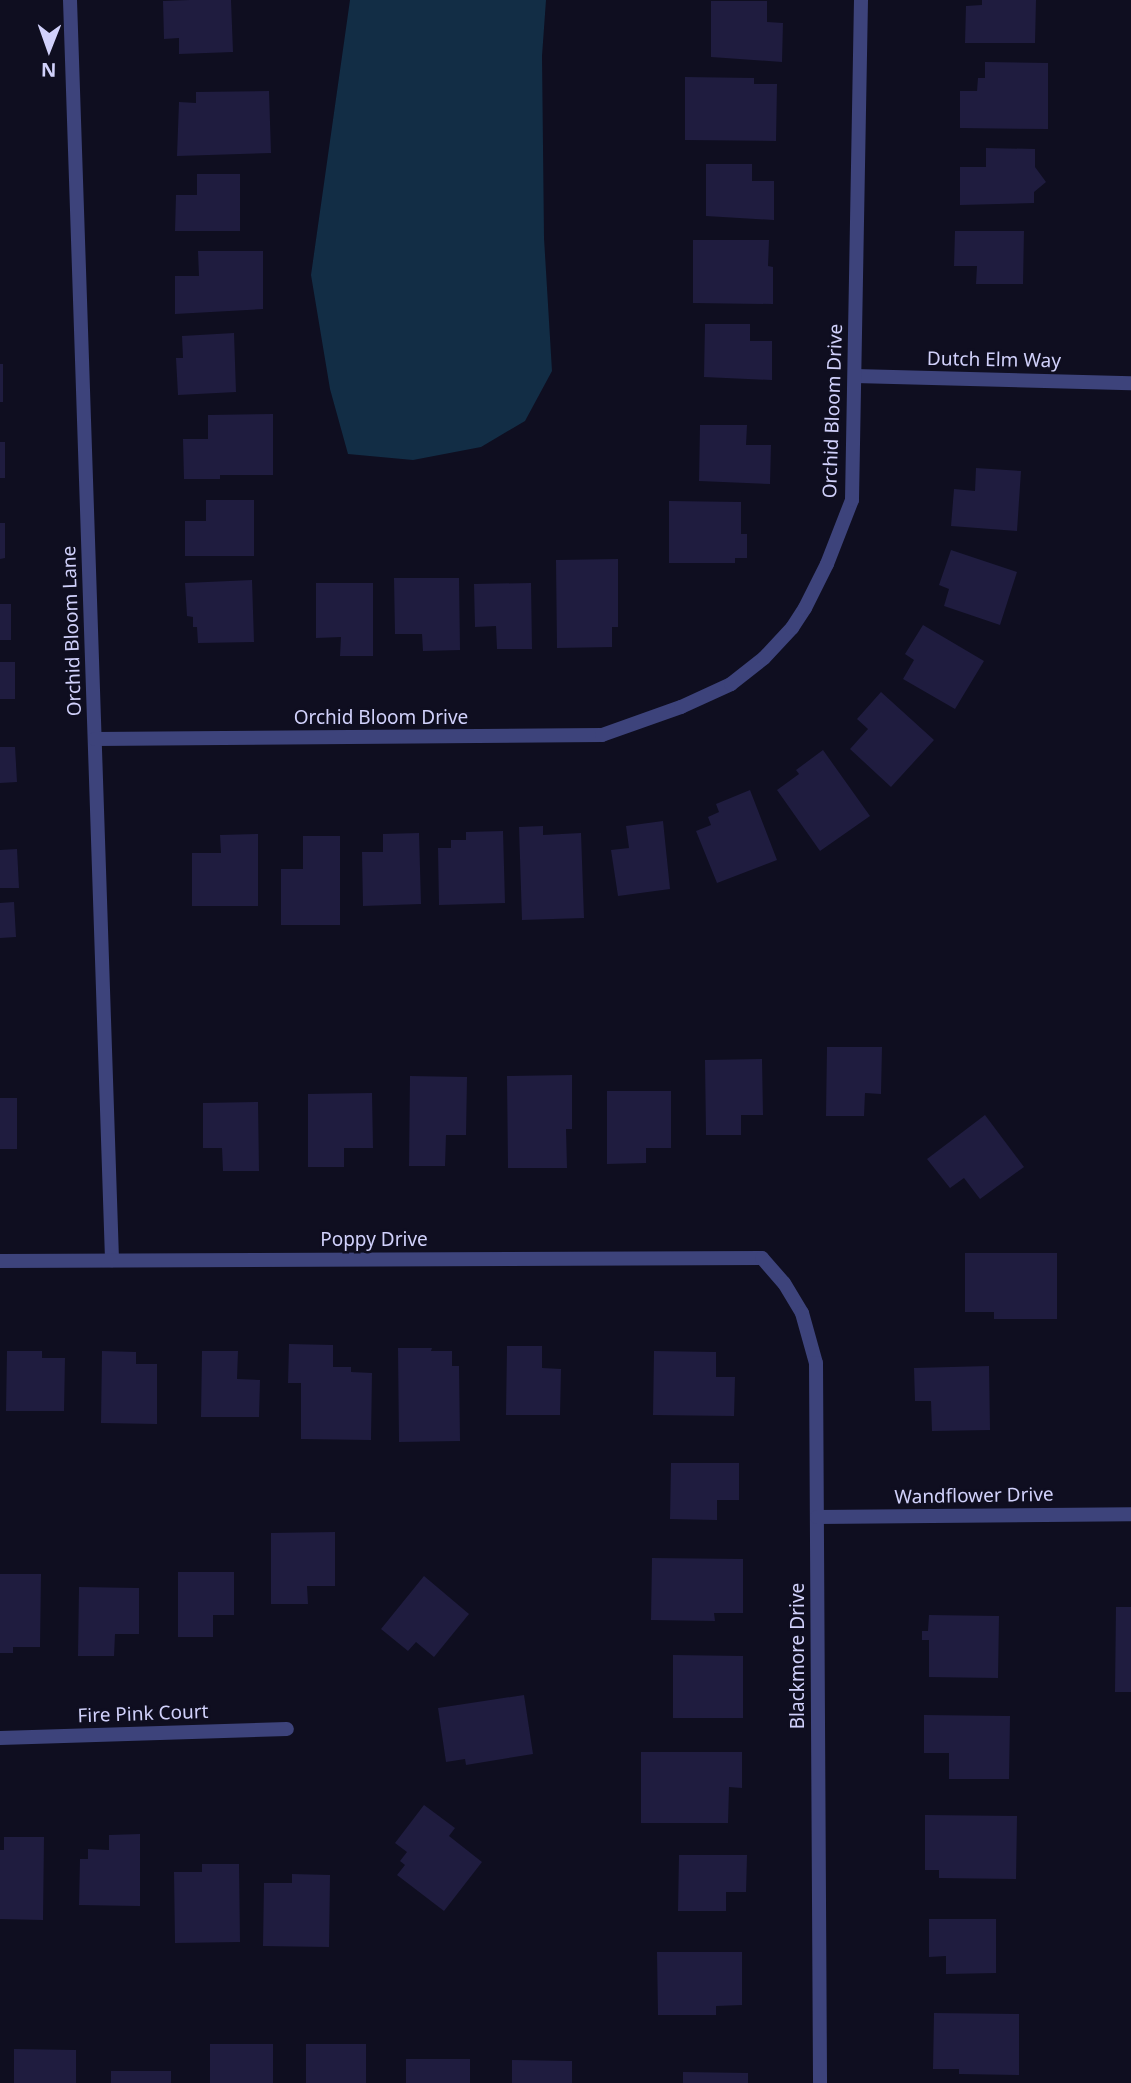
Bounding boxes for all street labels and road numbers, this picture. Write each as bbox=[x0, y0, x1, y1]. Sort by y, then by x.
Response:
street label: Orchid Bloom Drive bbox=[819, 323, 847, 499]
street label: Dutch Elm Way bbox=[927, 347, 1061, 373]
street label: Orchid Bloom Lane bbox=[58, 545, 86, 717]
street label: Orchid Bloom Drive bbox=[294, 707, 468, 729]
street label: Poppy Drive bbox=[320, 1229, 428, 1251]
street label: Wandflower Drive bbox=[894, 1483, 1054, 1509]
street label: Blackmore Drive bbox=[787, 1583, 809, 1729]
street label: Fire Pink Court bbox=[77, 1700, 209, 1728]

